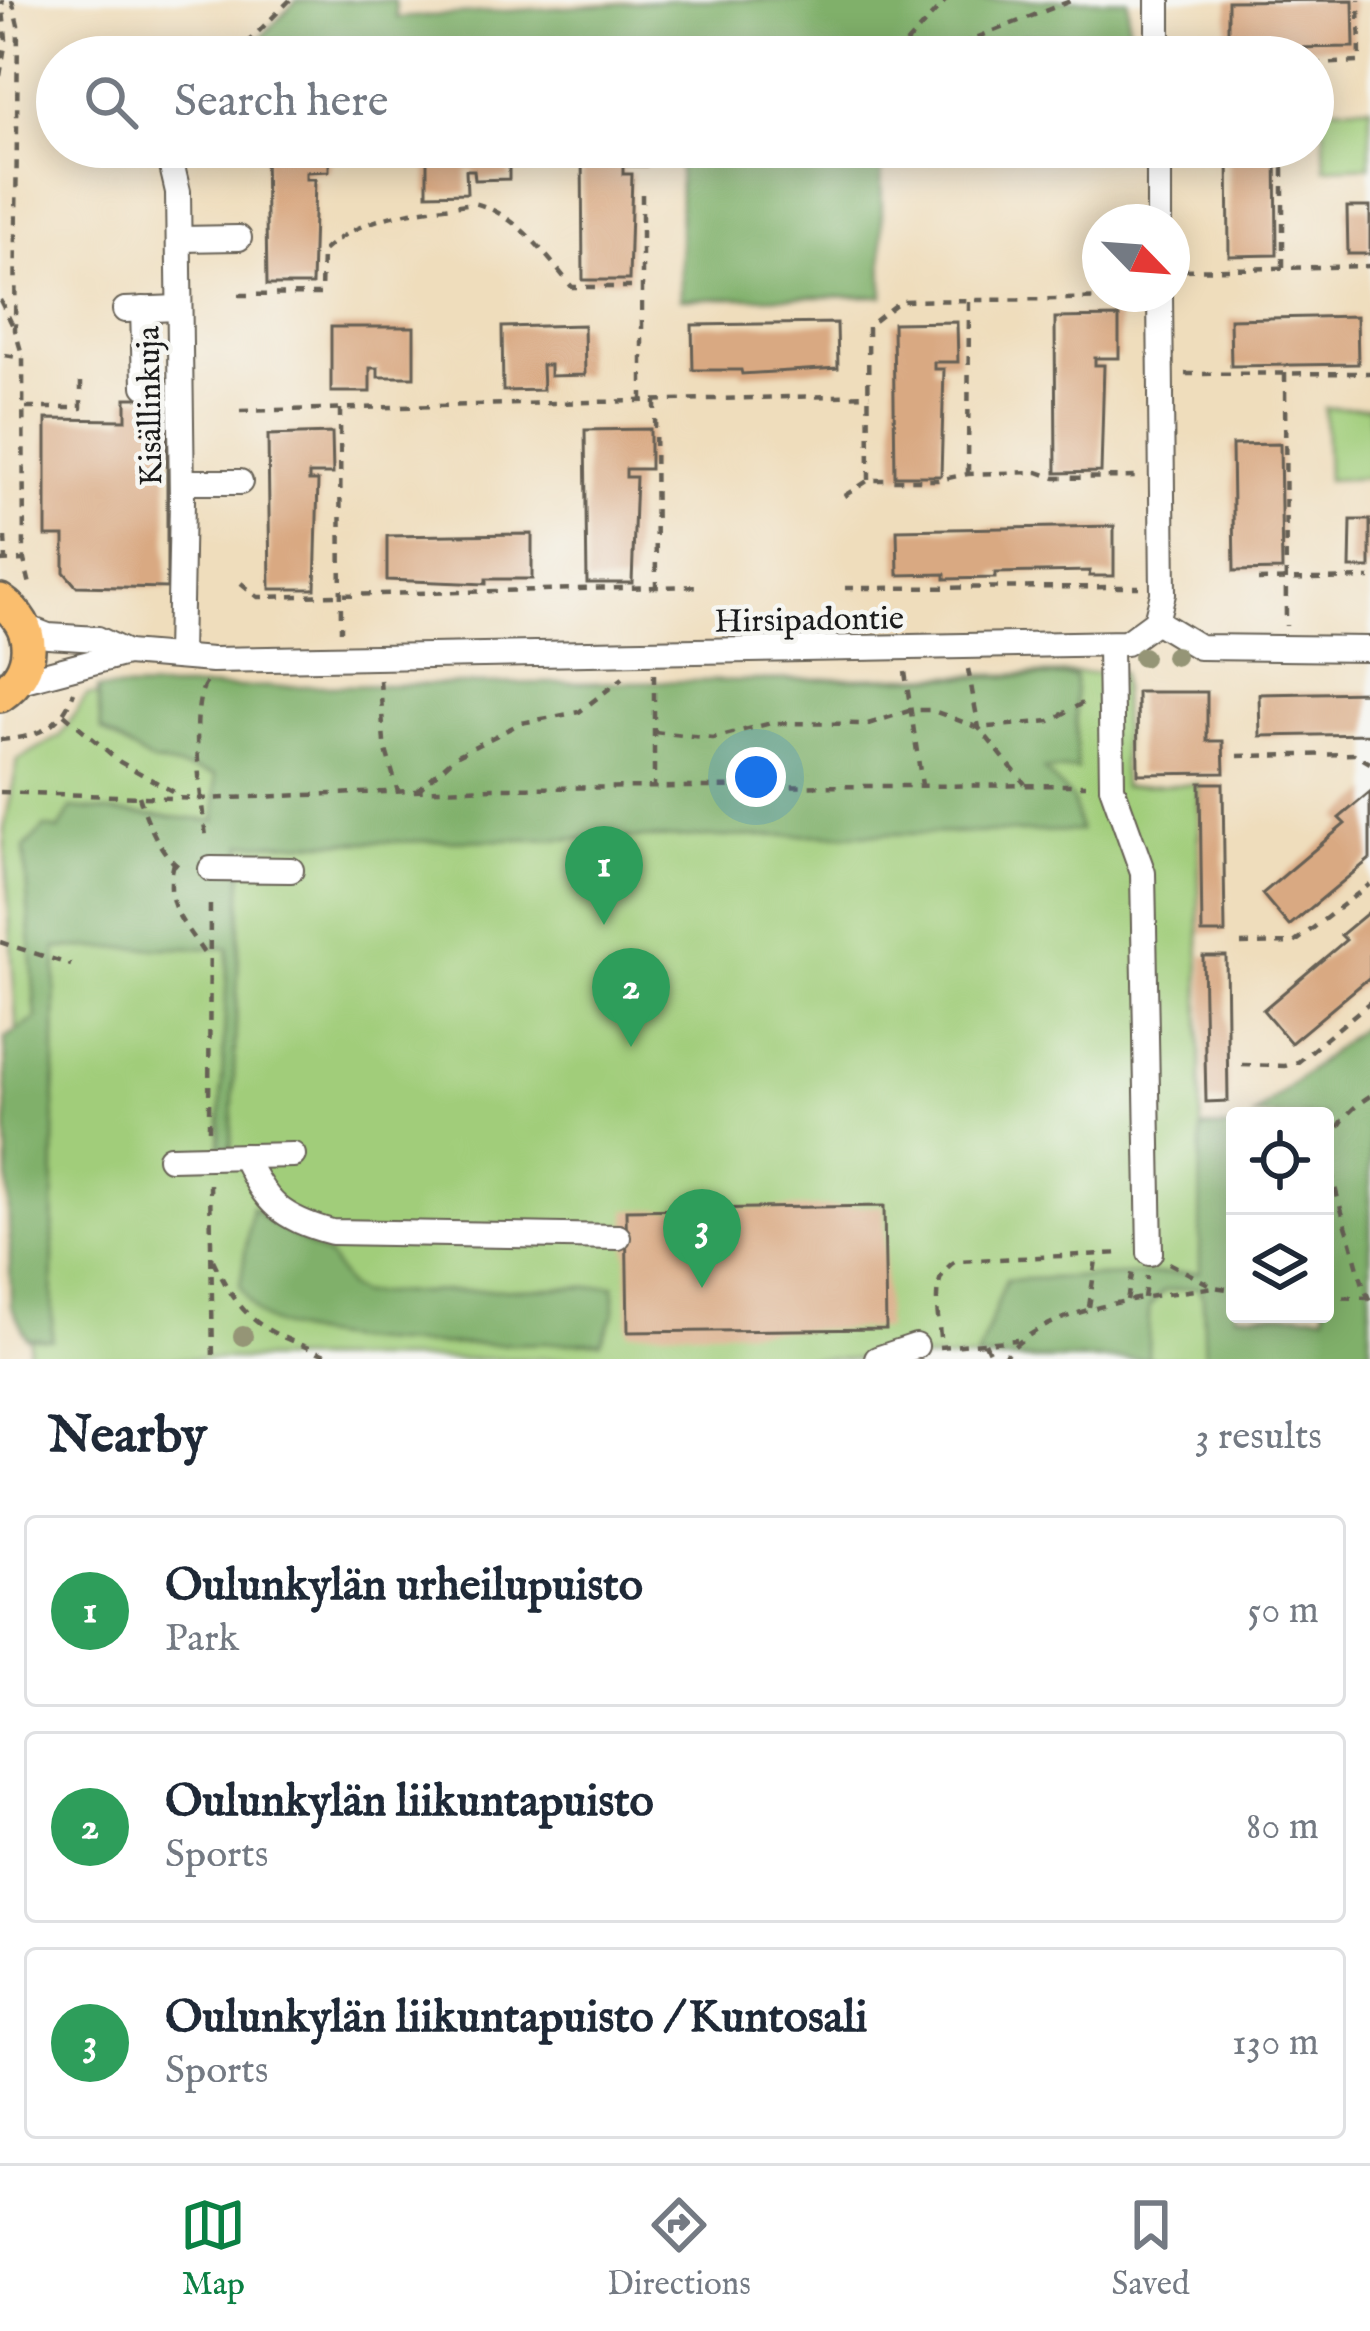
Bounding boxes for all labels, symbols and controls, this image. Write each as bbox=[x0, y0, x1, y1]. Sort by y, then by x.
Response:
search box bbox=[36, 36, 1334, 168]
icon: search bbox=[78, 69, 144, 135]
text: Search here bbox=[174, 74, 388, 131]
north arrow bbox=[1082, 204, 1190, 312]
street label: Kisällinkuja bbox=[129, 325, 173, 486]
street label: Hirsipadontie bbox=[714, 598, 904, 644]
your location bbox=[726, 747, 786, 807]
pin: 1 bbox=[565, 826, 643, 925]
pin: 2 bbox=[592, 948, 670, 1047]
map controls bbox=[1226, 1107, 1334, 1323]
button: locate bbox=[1226, 1107, 1334, 1215]
pin: 3 bbox=[663, 1189, 741, 1288]
button: layers bbox=[1226, 1215, 1334, 1323]
text: Nearby bbox=[48, 1405, 207, 1470]
text: 3 results bbox=[1195, 1413, 1322, 1462]
text: Oulunkylän urheilupuisto bbox=[165, 1558, 643, 1615]
text: 1 bbox=[83, 1587, 97, 1636]
text: 50 m bbox=[1247, 1587, 1319, 1636]
text: Park bbox=[165, 1615, 239, 1664]
text: Oulunkylän liikuntapuisto bbox=[165, 1774, 654, 1831]
text: 2 bbox=[81, 1803, 99, 1852]
text: 80 m bbox=[1246, 1803, 1319, 1852]
text: Sports bbox=[165, 1831, 268, 1880]
text: Oulunkylän liikuntapuisto / Kuntosali bbox=[165, 1990, 868, 2047]
text: 3 bbox=[83, 2019, 97, 2068]
text: 130 m bbox=[1232, 2019, 1319, 2068]
text: Sports bbox=[165, 2047, 268, 2096]
tab: Map bbox=[180, 2192, 246, 2306]
tab: Directions bbox=[607, 2192, 751, 2306]
tab: Saved bbox=[1112, 2192, 1190, 2306]

